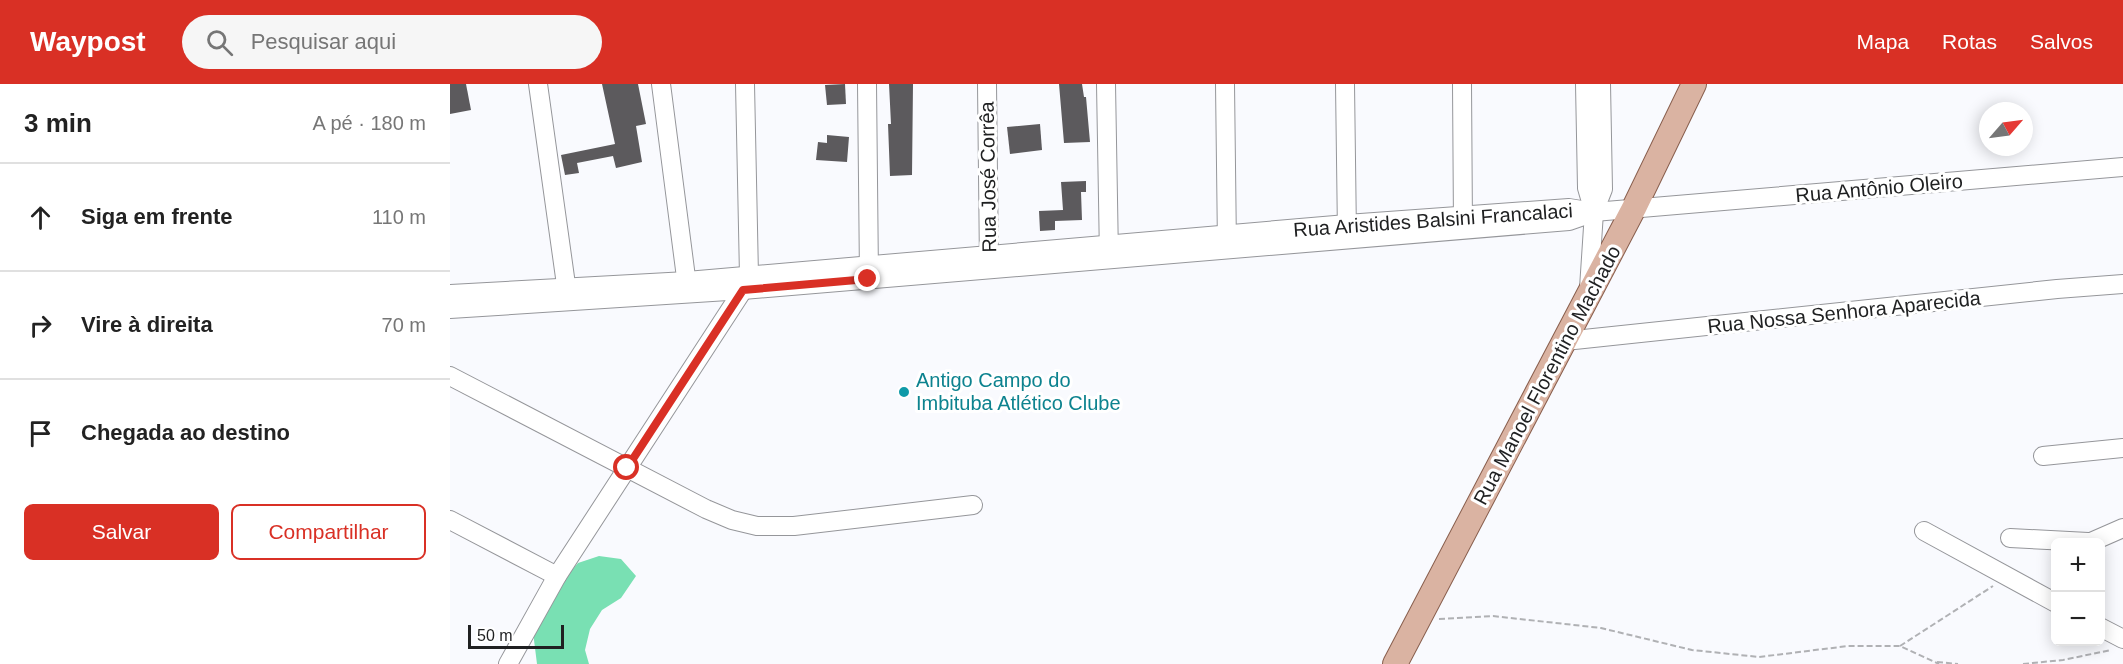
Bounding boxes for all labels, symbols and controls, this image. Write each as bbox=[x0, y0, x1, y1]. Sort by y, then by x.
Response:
search box bbox=[182, 15, 602, 69]
text: Waypost bbox=[30, 26, 146, 57]
icon: search bbox=[203, 26, 236, 59]
text: Pesquisar aqui bbox=[251, 29, 396, 54]
text: Mapa bbox=[1857, 30, 1909, 53]
text: Rotas bbox=[1942, 30, 1997, 53]
text: Salvos bbox=[2030, 30, 2093, 53]
street label: Rua José Corrêa bbox=[976, 100, 1000, 253]
north arrow bbox=[1979, 102, 2033, 156]
text: 3 min bbox=[24, 108, 92, 138]
text: A pé · 180 m bbox=[313, 112, 426, 134]
street label: Rua Antônio Oleiro bbox=[1794, 170, 1964, 206]
street label: Rua Aristides Balsini Francalaci bbox=[1293, 199, 1573, 241]
icon: ahead bbox=[24, 201, 57, 234]
text: Siga em frente bbox=[81, 204, 233, 229]
text: 110 m bbox=[372, 206, 426, 228]
street label: Rua Manoel Florentino Machado bbox=[1469, 242, 1625, 508]
route end bbox=[854, 265, 880, 291]
street label: Rua Nossa Senhora Aparecida bbox=[1706, 287, 1983, 337]
icon: right bbox=[24, 309, 57, 342]
text: Vire à direita bbox=[81, 312, 213, 337]
text: 70 m bbox=[382, 314, 426, 336]
place label: Antigo Campo do Imbituba Atlético Clube bbox=[916, 369, 1121, 414]
marker: Antigo Campo do Imbituba Atlético Clube bbox=[897, 385, 911, 399]
icon: arrive bbox=[24, 417, 57, 450]
text: Chegada ao destino bbox=[81, 420, 290, 445]
route start bbox=[613, 454, 639, 480]
button: Salvar bbox=[24, 504, 219, 560]
button: Compartilhar bbox=[231, 504, 426, 560]
map controls bbox=[2051, 538, 2105, 646]
button: + bbox=[2051, 538, 2105, 592]
button: − bbox=[2051, 592, 2105, 646]
scale bar bbox=[468, 622, 564, 650]
text: 50 m bbox=[477, 627, 513, 644]

